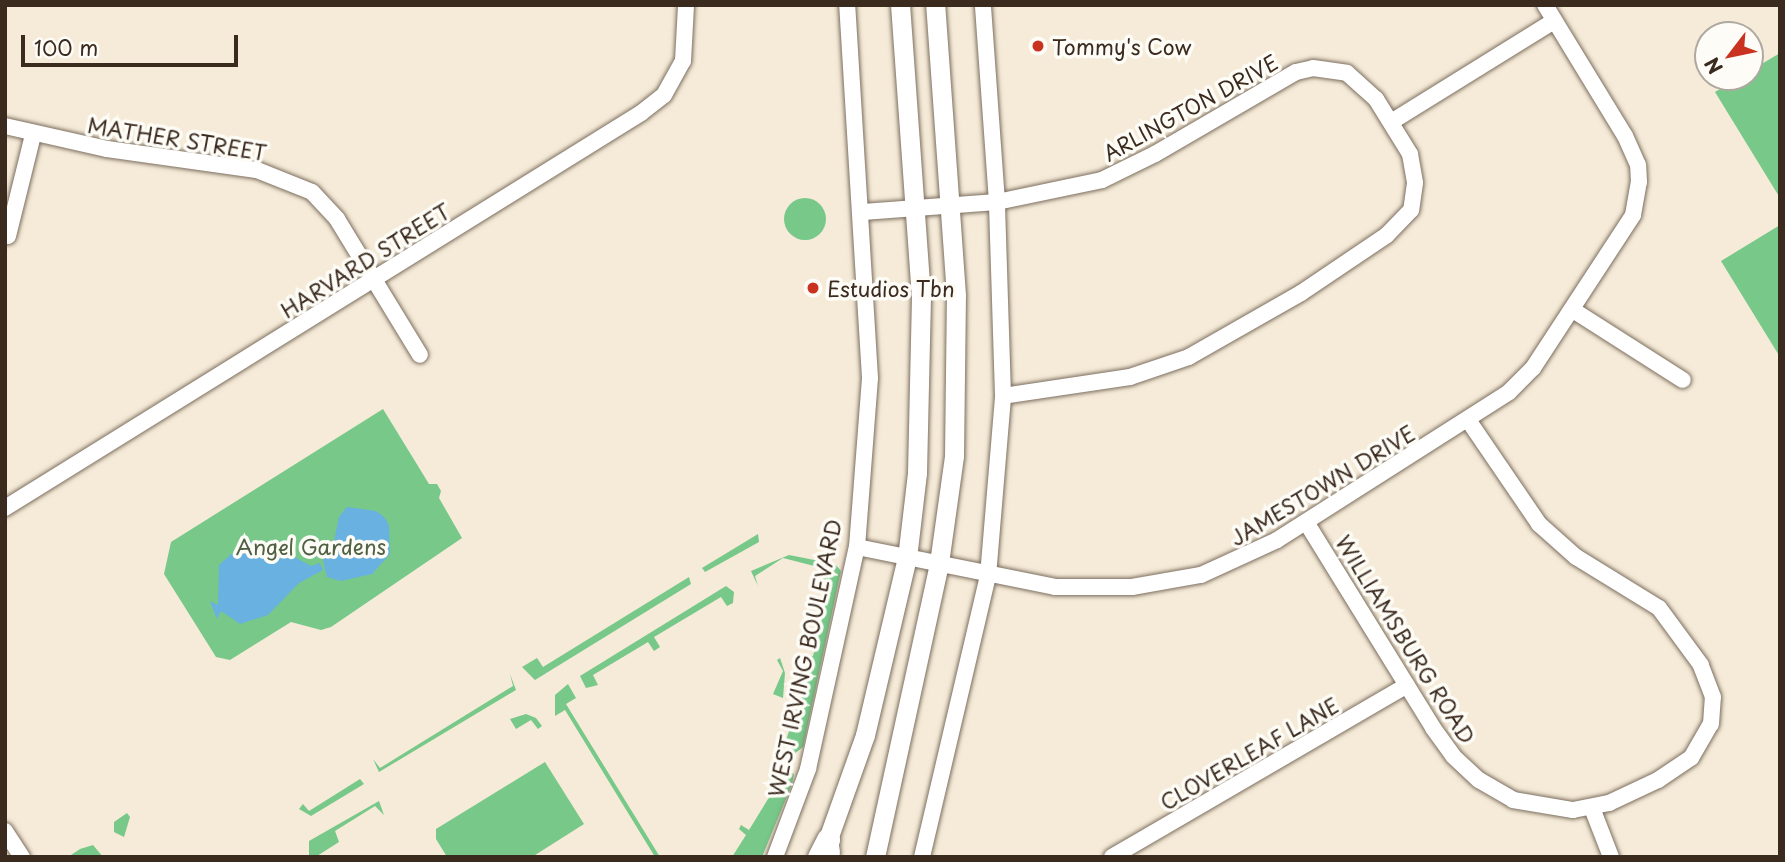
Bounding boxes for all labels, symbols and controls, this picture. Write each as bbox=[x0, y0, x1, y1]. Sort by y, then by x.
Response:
scale bar bbox=[24, 21, 242, 65]
north arrow bbox=[1694, 21, 1764, 91]
text: 100 m bbox=[34, 31, 98, 63]
place label: Tommy's Cow bbox=[1052, 33, 1192, 59]
marker: Tommy's Cow bbox=[1030, 38, 1046, 54]
street label: ARLINGTON DRIVE bbox=[1098, 48, 1282, 166]
text: N bbox=[1697, 52, 1729, 80]
street label: MATHER STREET bbox=[85, 111, 269, 165]
street label: HARVARD STREET bbox=[275, 197, 455, 323]
place label: Estudios Tbn bbox=[827, 275, 955, 301]
marker: Estudios Tbn bbox=[805, 280, 821, 296]
street label: JAMESTOWN DRIVE bbox=[1225, 420, 1419, 550]
street label: WEST IRVING BOULEVARD bbox=[762, 517, 846, 799]
street label: WILLIAMSBURG ROAD bbox=[1331, 529, 1481, 749]
park label: Angel Gardens bbox=[236, 533, 386, 559]
street label: CLOVERLEAF LANE bbox=[1156, 692, 1342, 814]

